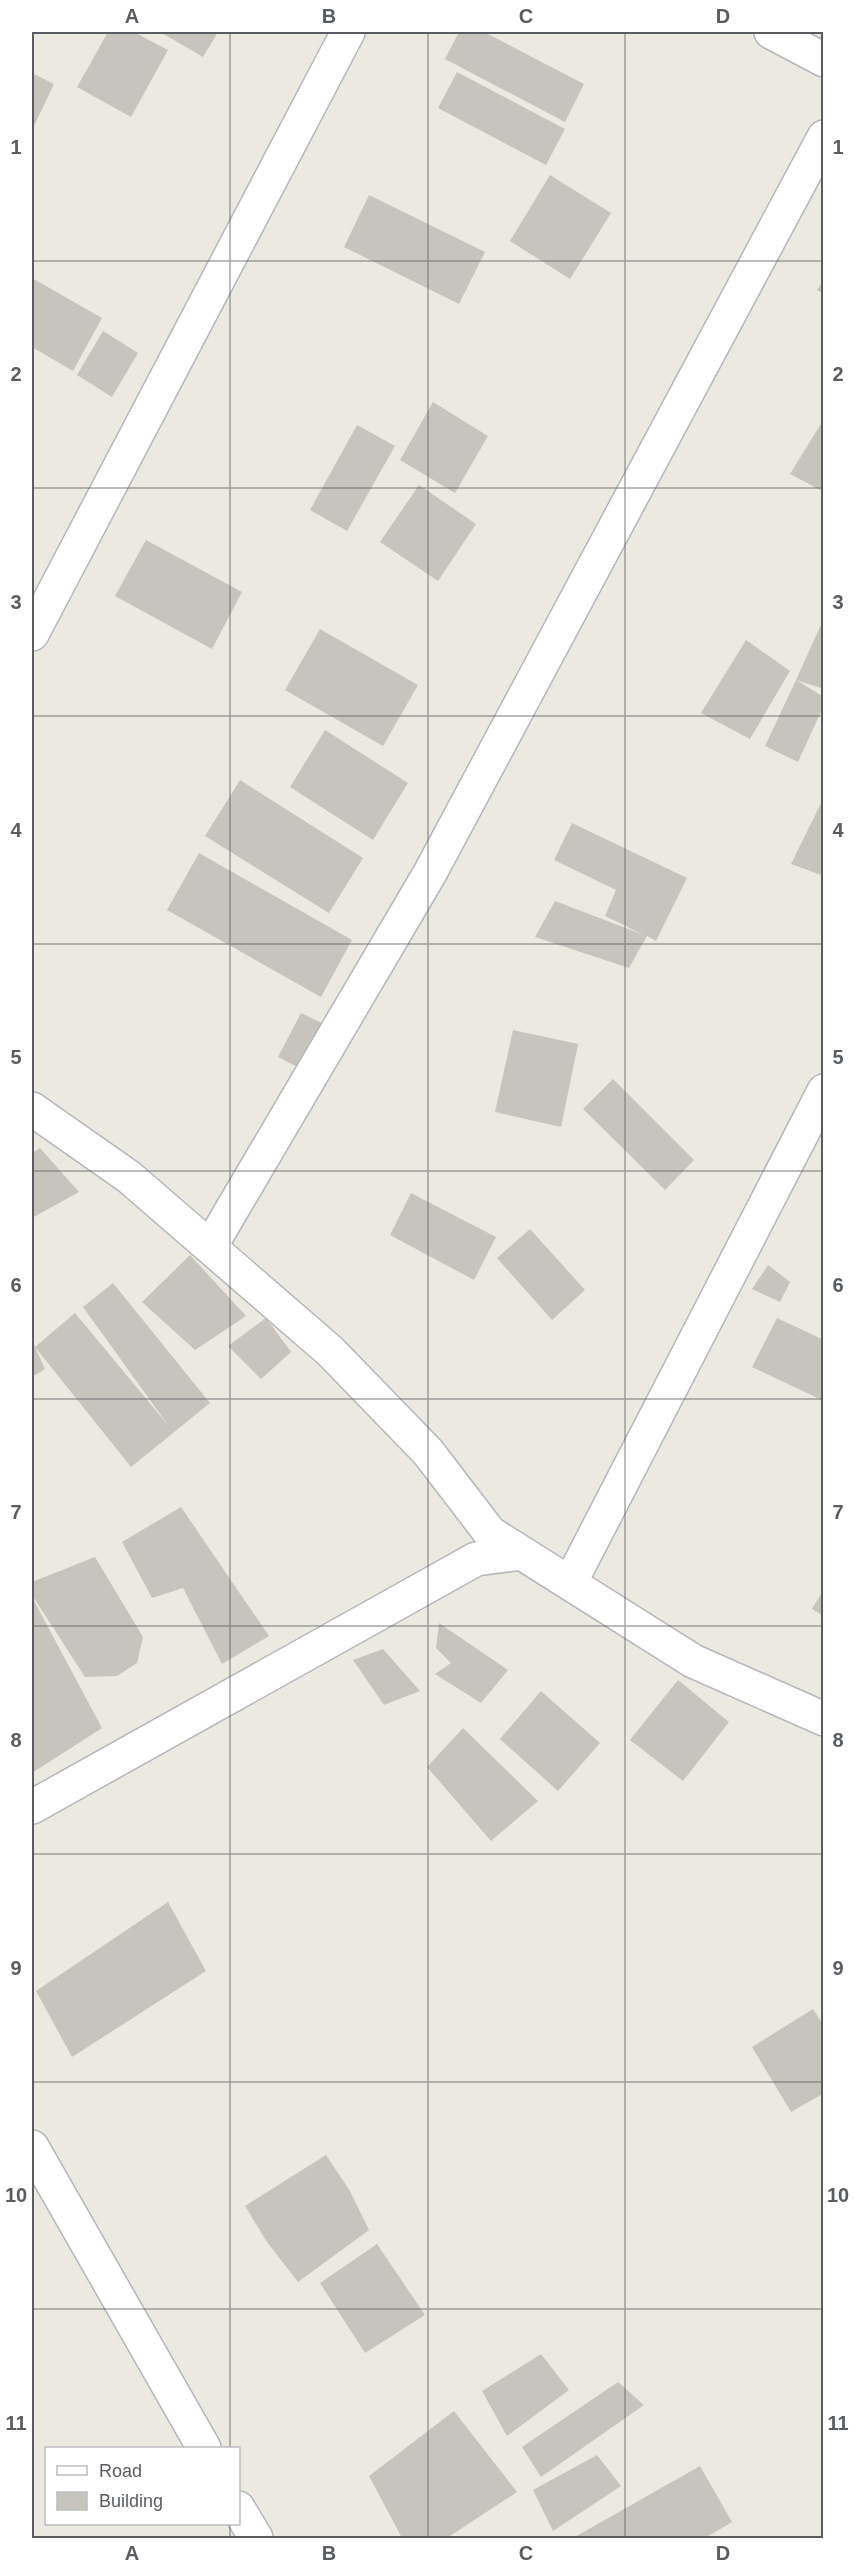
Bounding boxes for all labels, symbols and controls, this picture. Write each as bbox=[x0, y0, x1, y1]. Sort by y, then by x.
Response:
text: A bbox=[125, 5, 139, 27]
text: B bbox=[322, 5, 336, 27]
text: C bbox=[519, 5, 533, 27]
text: D bbox=[716, 5, 730, 27]
text: 1 bbox=[10, 136, 22, 158]
text: 1 bbox=[832, 136, 844, 158]
text: 2 bbox=[10, 363, 22, 385]
text: 2 bbox=[832, 363, 844, 385]
text: 3 bbox=[10, 591, 22, 613]
text: 3 bbox=[832, 591, 844, 613]
text: 4 bbox=[10, 819, 22, 841]
text: 4 bbox=[832, 819, 844, 841]
text: 5 bbox=[10, 1046, 22, 1068]
text: 5 bbox=[832, 1046, 844, 1068]
text: 6 bbox=[10, 1274, 22, 1296]
text: 6 bbox=[832, 1274, 844, 1296]
text: 7 bbox=[10, 1501, 22, 1523]
text: 7 bbox=[832, 1501, 844, 1523]
text: 8 bbox=[10, 1729, 22, 1751]
text: 8 bbox=[832, 1729, 844, 1751]
text: 9 bbox=[10, 1957, 22, 1979]
text: 9 bbox=[832, 1957, 844, 1979]
text: 10 bbox=[5, 2184, 27, 2206]
text: 10 bbox=[827, 2184, 849, 2206]
text: 11 bbox=[5, 2412, 27, 2434]
text: 11 bbox=[827, 2412, 849, 2434]
legend bbox=[45, 2447, 240, 2525]
text: Road bbox=[99, 2461, 142, 2481]
text: Building bbox=[99, 2491, 163, 2511]
text: A bbox=[125, 2542, 139, 2564]
text: B bbox=[322, 2542, 336, 2564]
text: C bbox=[519, 2542, 533, 2564]
text: D bbox=[716, 2542, 730, 2564]

